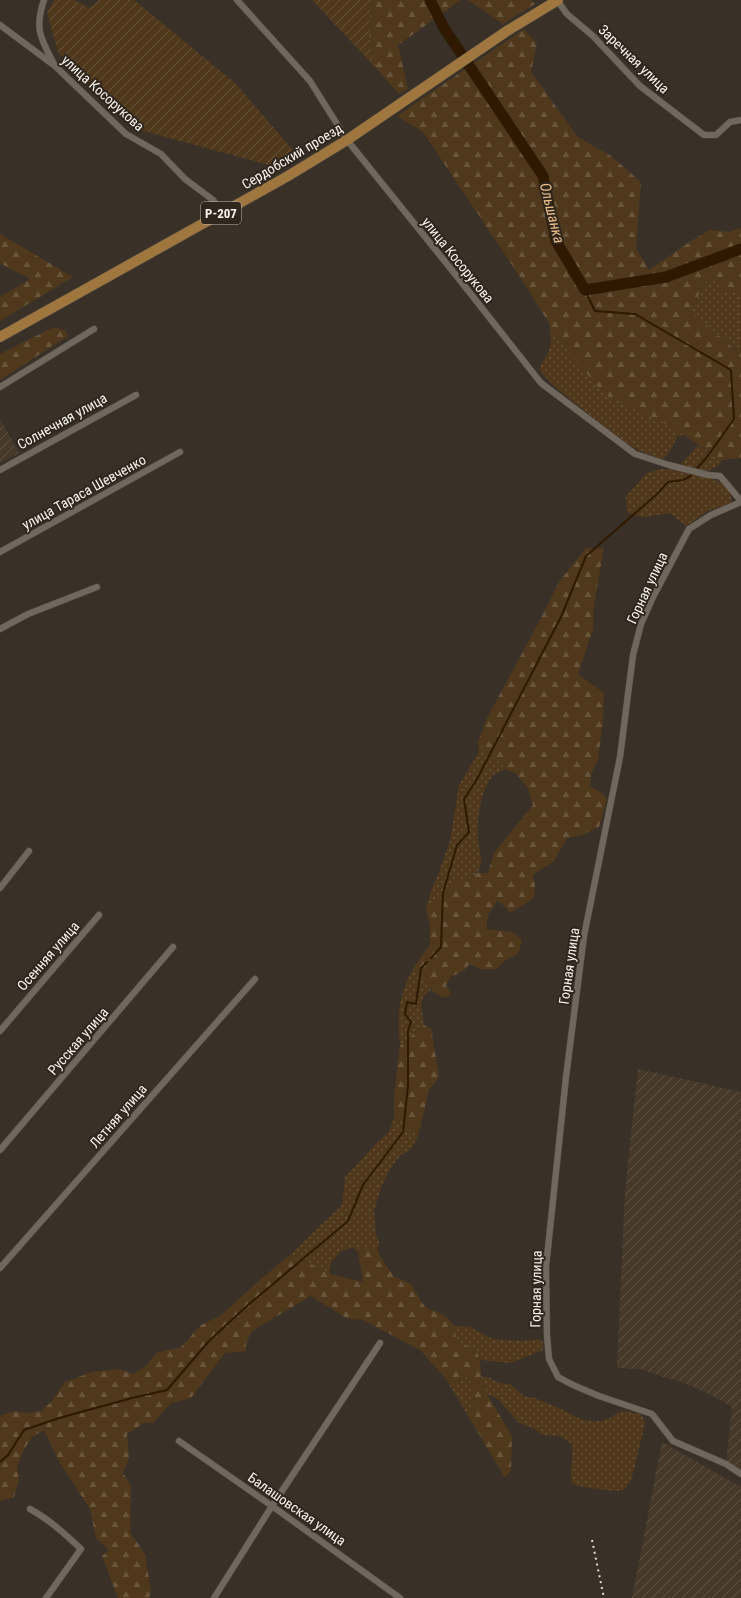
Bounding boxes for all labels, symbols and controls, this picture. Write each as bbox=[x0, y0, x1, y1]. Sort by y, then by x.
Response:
street label: Заречная улица bbox=[595, 21, 673, 97]
street label: улица Косорукова bbox=[59, 52, 147, 134]
street label: Сердобский проезд bbox=[239, 119, 346, 192]
water label: Ольшанка bbox=[536, 181, 568, 245]
road number: Р-207 bbox=[201, 202, 241, 224]
street label: улица Косорукова bbox=[419, 214, 497, 306]
street label: Солнечная улица bbox=[14, 390, 110, 452]
street label: улица Тараса Шевченко bbox=[19, 451, 149, 533]
street label: Горная улица bbox=[623, 550, 671, 626]
street label: Осенняя улица bbox=[14, 918, 82, 994]
street label: Горная улица bbox=[556, 927, 582, 1005]
street label: Русская улица bbox=[44, 1004, 112, 1078]
street label: Летняя улица bbox=[86, 1081, 150, 1151]
street label: Горная улица bbox=[527, 1250, 545, 1328]
street label: Балашовская улица bbox=[245, 1469, 349, 1549]

